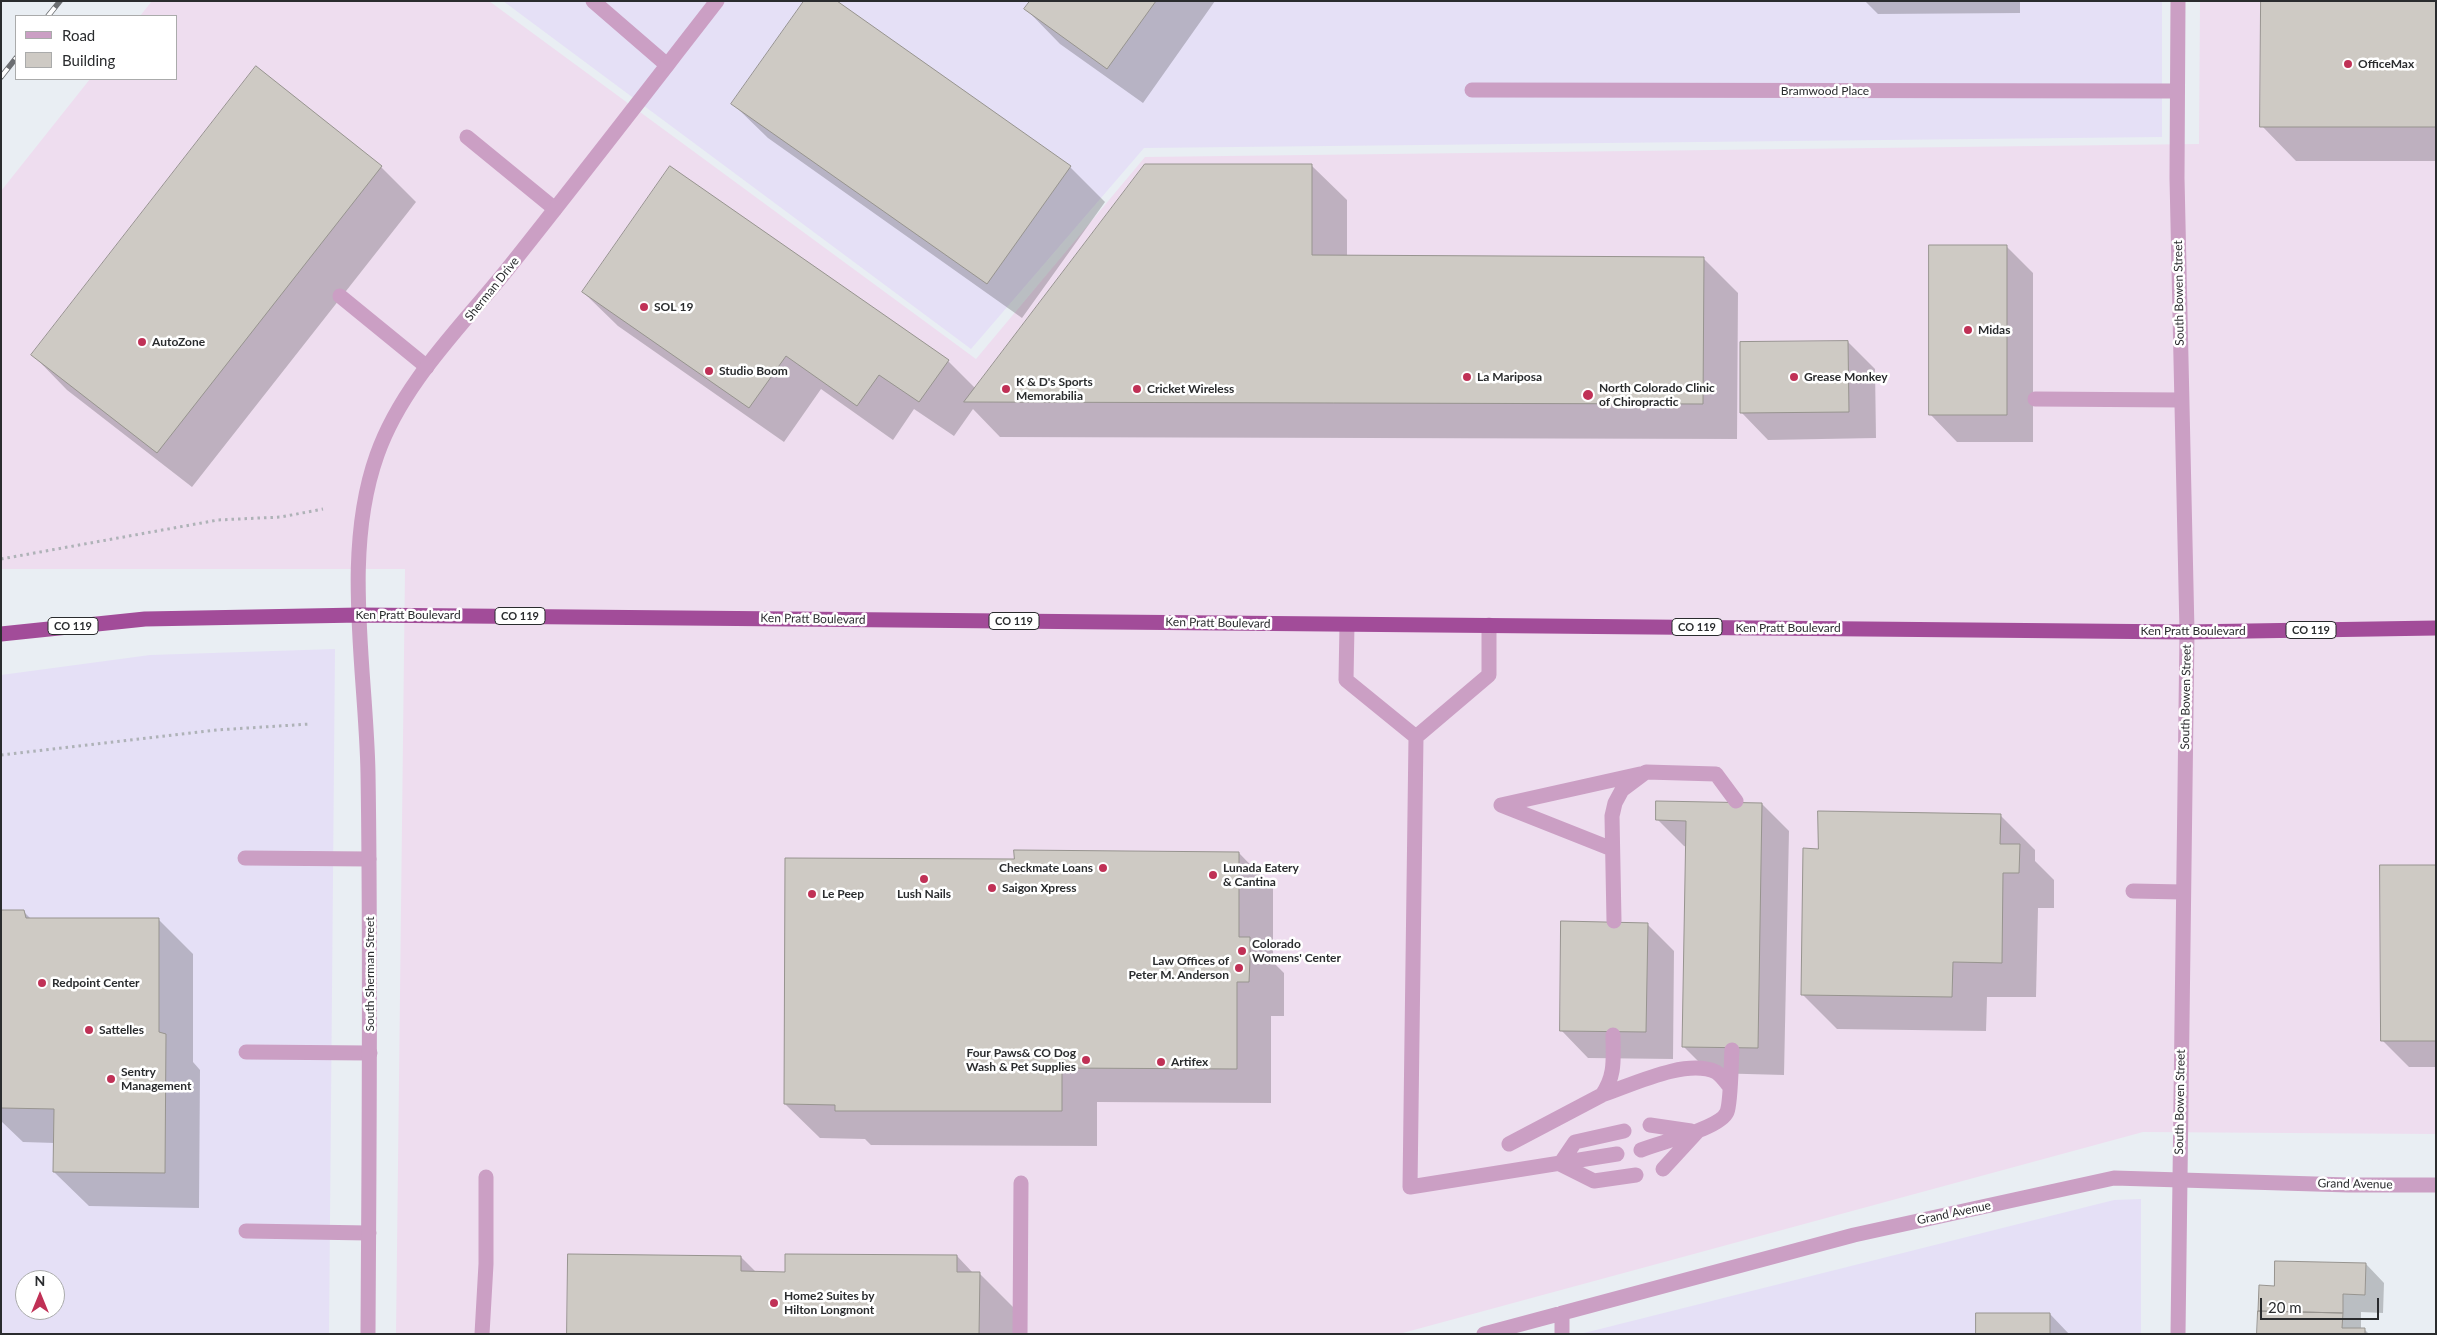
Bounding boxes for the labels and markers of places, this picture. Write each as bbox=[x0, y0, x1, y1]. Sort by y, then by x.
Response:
place label: OfficeMax bbox=[2358, 57, 2414, 71]
marker: OfficeMax bbox=[2342, 58, 2354, 70]
place label: SOL 19 bbox=[654, 300, 693, 314]
marker: SOL 19 bbox=[638, 301, 650, 313]
place label: Midas bbox=[1978, 323, 2010, 337]
marker: Midas bbox=[1962, 324, 1974, 336]
place label: AutoZone bbox=[152, 335, 205, 349]
marker: AutoZone bbox=[136, 336, 148, 348]
place label: Studio Boom bbox=[719, 364, 788, 378]
marker: Studio Boom bbox=[703, 365, 715, 377]
place label: La Mariposa bbox=[1477, 370, 1542, 384]
place label: Grease Monkey bbox=[1804, 370, 1888, 384]
marker: La Mariposa bbox=[1461, 371, 1473, 383]
marker: Grease Monkey bbox=[1788, 371, 1800, 383]
place label: K & D's Sports Memorabilia bbox=[1016, 375, 1093, 403]
place label: North Colorado Clinic of Chiropractic bbox=[1599, 381, 1715, 409]
place label: Cricket Wireless bbox=[1147, 382, 1234, 396]
marker: K & D's Sports Memorabilia bbox=[1000, 383, 1012, 395]
marker: Cricket Wireless bbox=[1131, 383, 1143, 395]
marker: North Colorado Clinic of Chiropractic bbox=[1581, 388, 1595, 402]
place label: Checkmate Loans bbox=[999, 861, 1093, 875]
place label: Lunada Eatery & Cantina bbox=[1223, 861, 1299, 889]
marker: Checkmate Loans bbox=[1097, 862, 1109, 874]
marker: Lunada Eatery & Cantina bbox=[1207, 869, 1219, 881]
marker: Lush Nails bbox=[918, 873, 930, 885]
place label: Saigon Xpress bbox=[1002, 881, 1076, 895]
marker: Saigon Xpress bbox=[986, 882, 998, 894]
place label: Le Peep bbox=[822, 887, 864, 901]
place label: Lush Nails bbox=[897, 887, 951, 901]
marker: Le Peep bbox=[806, 888, 818, 900]
place label: Colorado Womens' Center bbox=[1252, 937, 1341, 965]
marker: Colorado Womens' Center bbox=[1236, 945, 1248, 957]
place label: Law Offices of Peter M. Anderson bbox=[1128, 954, 1229, 982]
marker: Law Offices of Peter M. Anderson bbox=[1233, 962, 1245, 974]
place label: Redpoint Center bbox=[52, 976, 140, 990]
marker: Redpoint Center bbox=[36, 977, 48, 989]
place label: Sattelles bbox=[99, 1023, 144, 1037]
marker: Sattelles bbox=[83, 1024, 95, 1036]
place label: Four Paws& CO Dog Wash & Pet Supplies bbox=[966, 1046, 1076, 1074]
marker: Four Paws& CO Dog Wash & Pet Supplies bbox=[1080, 1054, 1092, 1066]
place label: Artifex bbox=[1171, 1055, 1208, 1069]
marker: Artifex bbox=[1155, 1056, 1167, 1068]
place label: Sentry Management bbox=[121, 1065, 191, 1093]
marker: Sentry Management bbox=[105, 1073, 117, 1085]
place label: Home2 Suites by Hilton Longmont bbox=[784, 1289, 875, 1317]
marker: Home2 Suites by Hilton Longmont bbox=[768, 1297, 780, 1309]

